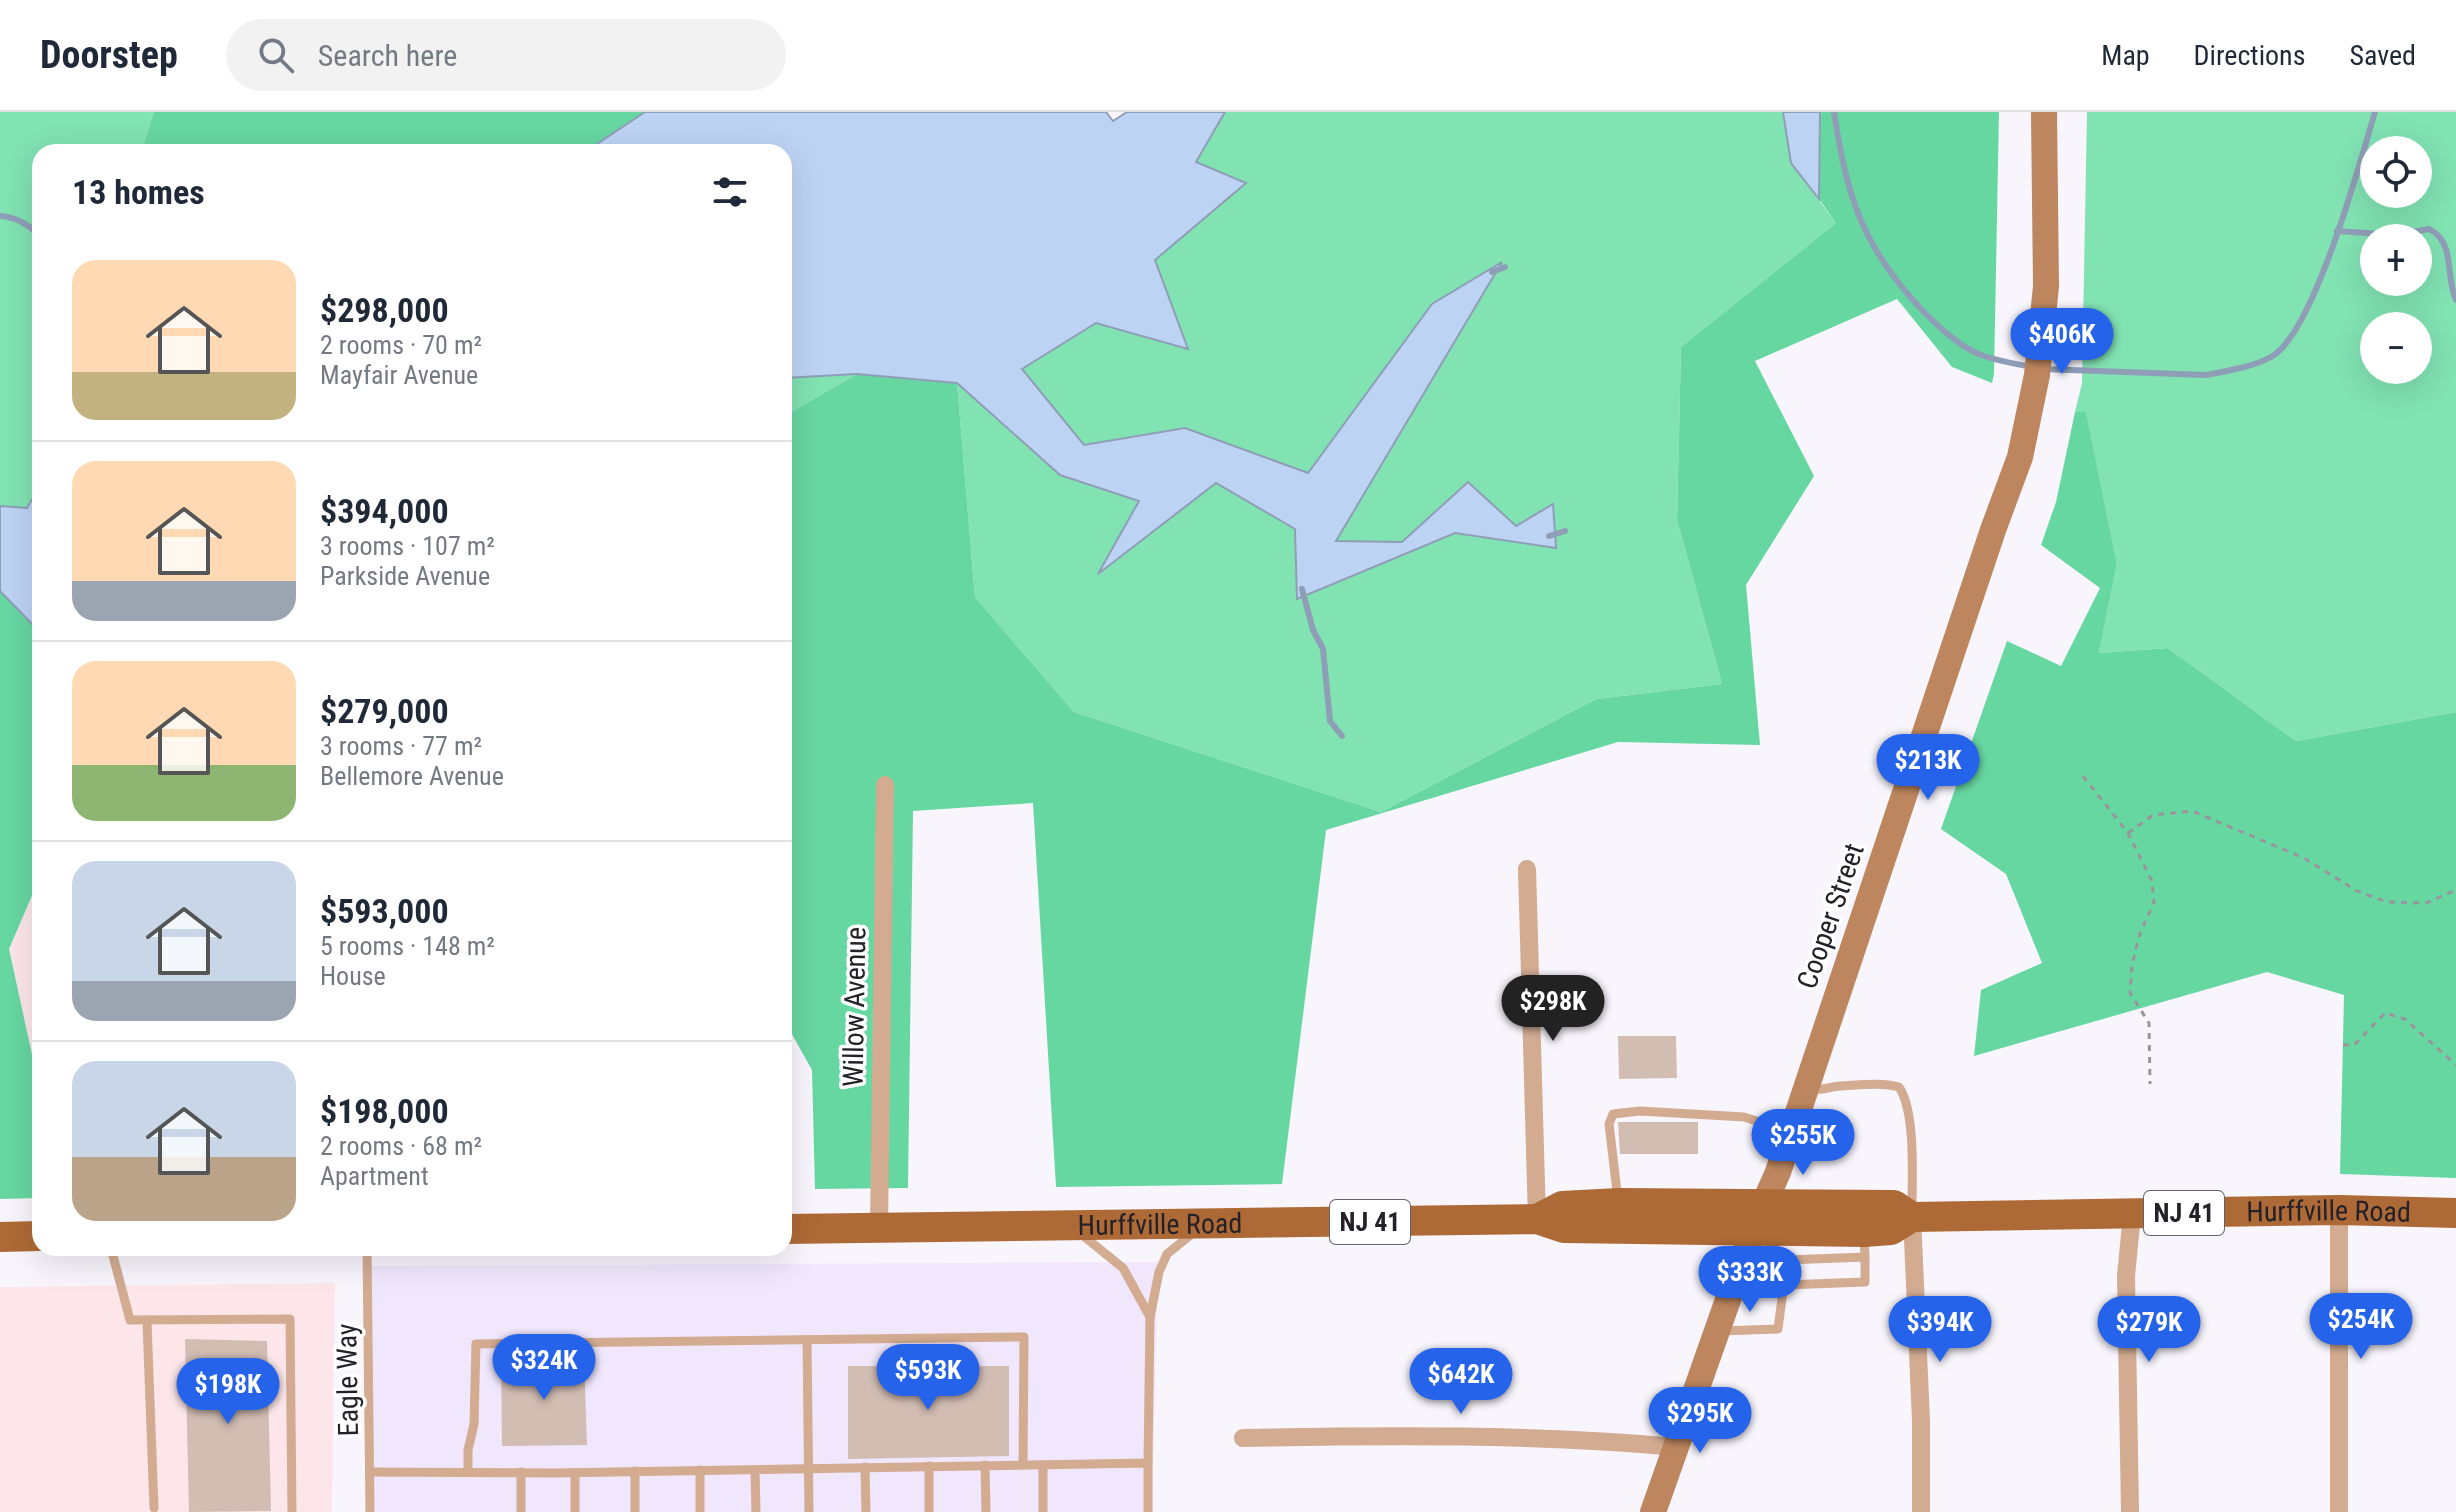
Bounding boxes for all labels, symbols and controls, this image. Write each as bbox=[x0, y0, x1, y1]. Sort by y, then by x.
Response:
search box bbox=[226, 19, 786, 91]
text: Doorstep bbox=[40, 33, 178, 77]
icon: search bbox=[254, 33, 298, 77]
text: Search here bbox=[318, 38, 457, 73]
text: Map bbox=[2101, 39, 2150, 72]
text: Directions bbox=[2194, 39, 2305, 72]
text: Saved bbox=[2349, 39, 2416, 72]
map controls bbox=[2360, 136, 2432, 384]
button: locate bbox=[2360, 136, 2432, 208]
icon: filters bbox=[708, 170, 752, 214]
text: 13 homes bbox=[72, 172, 205, 212]
button: + bbox=[2360, 224, 2432, 296]
text: $298,000 bbox=[320, 290, 449, 330]
icon: home bbox=[136, 292, 232, 388]
pin: $406K bbox=[2006, 308, 2118, 376]
button: − bbox=[2360, 312, 2432, 384]
text: $406K bbox=[2029, 319, 2095, 349]
text: 2 rooms · 70 m² bbox=[320, 330, 482, 360]
text: Mayfair Avenue bbox=[320, 360, 478, 390]
text: $394,000 bbox=[320, 491, 449, 531]
icon: home bbox=[136, 493, 232, 589]
text: 3 rooms · 107 m² bbox=[320, 531, 495, 561]
text: Parkside Avenue bbox=[320, 561, 490, 591]
text: $279,000 bbox=[320, 691, 449, 731]
icon: home bbox=[136, 693, 232, 789]
text: 3 rooms · 77 m² bbox=[320, 731, 482, 761]
pin: $213K bbox=[1872, 734, 1984, 802]
text: $213K bbox=[1895, 745, 1961, 775]
text: Bellemore Avenue bbox=[320, 761, 504, 791]
street label: Cooper Street bbox=[1790, 839, 1871, 993]
text: $593,000 bbox=[320, 891, 449, 931]
icon: home bbox=[136, 893, 232, 989]
street label: Willow Avenue bbox=[837, 927, 872, 1087]
text: 5 rooms · 148 m² bbox=[320, 931, 495, 961]
text: House bbox=[320, 961, 386, 991]
pin: $298K bbox=[1497, 975, 1609, 1043]
text: $298K bbox=[1520, 986, 1586, 1016]
text: $198,000 bbox=[320, 1091, 449, 1131]
icon: home bbox=[136, 1093, 232, 1189]
pin: $255K bbox=[1747, 1109, 1859, 1177]
text: $255K bbox=[1770, 1120, 1836, 1150]
text: 2 rooms · 68 m² bbox=[320, 1131, 482, 1161]
text: Apartment bbox=[320, 1161, 429, 1191]
road number: NJ 41 bbox=[2144, 1191, 2224, 1235]
street label: Hurffville Road bbox=[2246, 1194, 2411, 1229]
road number: NJ 41 bbox=[1330, 1200, 1410, 1244]
street label: Hurffville Road bbox=[1078, 1207, 1242, 1242]
pin: $333K bbox=[1694, 1246, 1806, 1314]
text: $333K bbox=[1717, 1257, 1783, 1287]
pin: $254K bbox=[2305, 1293, 2417, 1361]
pin: $394K bbox=[1884, 1296, 1996, 1364]
pin: $279K bbox=[2093, 1296, 2205, 1364]
text: $254K bbox=[2328, 1304, 2394, 1334]
text: $394K bbox=[1907, 1307, 1973, 1337]
text: $279K bbox=[2116, 1307, 2182, 1337]
street label: Eagle Way bbox=[330, 1323, 365, 1437]
pin: $324K bbox=[488, 1334, 600, 1402]
pin: $593K bbox=[872, 1344, 984, 1412]
text: $324K bbox=[511, 1345, 577, 1375]
pin: $642K bbox=[1405, 1348, 1517, 1416]
text: $593K bbox=[895, 1355, 961, 1385]
pin: $198K bbox=[172, 1358, 284, 1426]
text: $642K bbox=[1428, 1359, 1494, 1389]
text: $198K bbox=[195, 1369, 261, 1399]
pin: $295K bbox=[1644, 1387, 1756, 1455]
text: $295K bbox=[1667, 1398, 1733, 1428]

